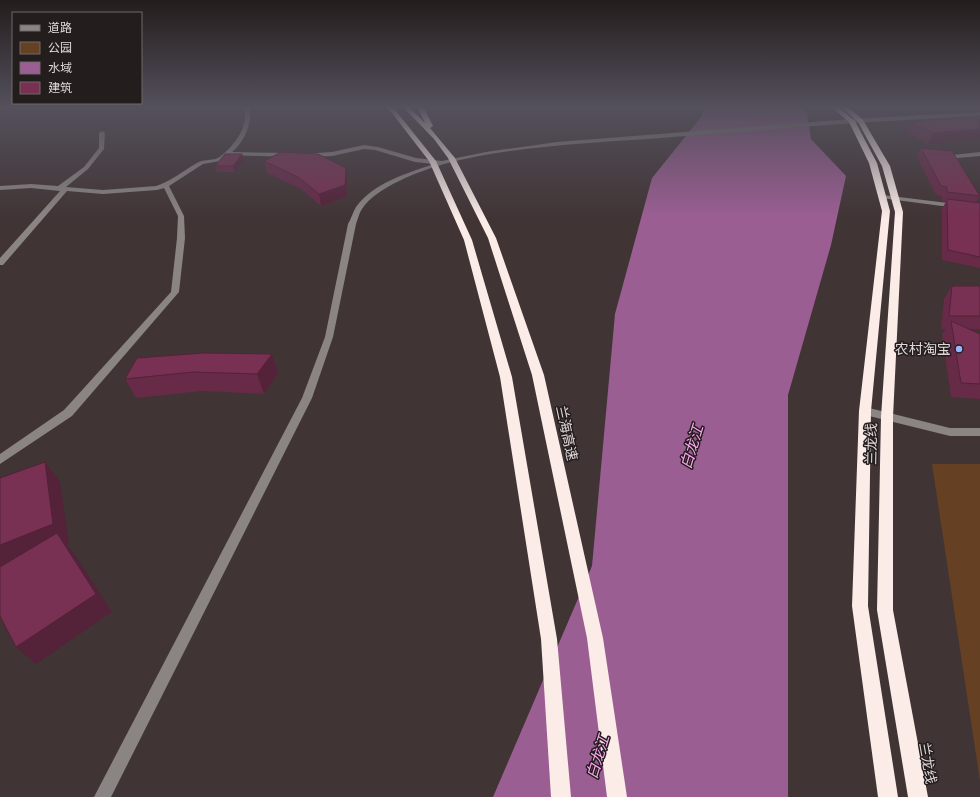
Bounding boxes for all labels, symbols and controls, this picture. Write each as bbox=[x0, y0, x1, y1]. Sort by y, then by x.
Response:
legend bbox=[12, 12, 142, 104]
text: 道路 bbox=[48, 21, 72, 35]
text: 公园 bbox=[48, 41, 72, 55]
text: 水域 bbox=[48, 61, 72, 75]
text: 建筑 bbox=[48, 81, 72, 95]
place label: 农村淘宝 bbox=[895, 341, 951, 357]
marker: 农村淘宝 bbox=[954, 344, 964, 354]
street label: 兰海高速 bbox=[553, 404, 581, 462]
water label: 白龙江 bbox=[677, 421, 708, 471]
street label: 兰龙线 bbox=[863, 423, 879, 465]
water label: 白龙江 bbox=[583, 731, 614, 781]
street label: 兰龙线 bbox=[916, 741, 940, 785]

